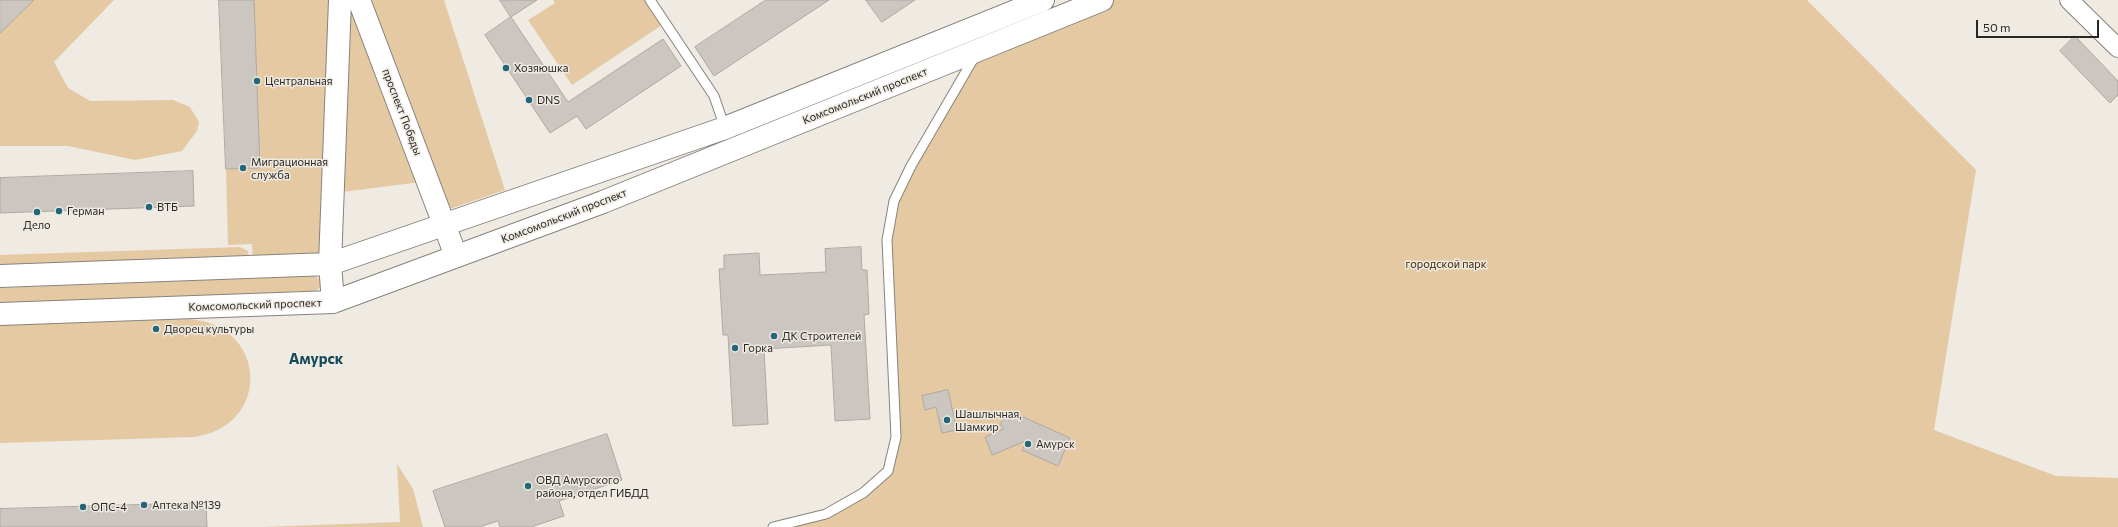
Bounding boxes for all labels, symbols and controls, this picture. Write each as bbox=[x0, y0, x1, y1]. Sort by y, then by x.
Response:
scale bar bbox=[1978, 12, 2101, 38]
text: 50 m bbox=[1983, 20, 2011, 34]
place label: Хозяюшка bbox=[514, 61, 568, 75]
marker: Хозяюшка bbox=[501, 63, 511, 73]
street label: Комсомольский проспект bbox=[801, 65, 929, 127]
street label: проспект Победы bbox=[379, 67, 425, 157]
place label: Центральная bbox=[265, 74, 333, 88]
marker: Центральная bbox=[252, 76, 262, 86]
place label: DNS bbox=[537, 93, 560, 107]
marker: DNS bbox=[524, 95, 534, 105]
place label: Миграционная служба bbox=[251, 155, 328, 181]
marker: Миграционная служба bbox=[238, 163, 248, 173]
street label: Комсомольский проспект bbox=[499, 186, 629, 246]
place label: ВТБ bbox=[157, 200, 178, 214]
marker: ВТБ bbox=[144, 202, 154, 212]
place label: Герман bbox=[67, 204, 104, 218]
marker: Герман bbox=[54, 206, 64, 216]
marker: Дело bbox=[32, 207, 42, 217]
place label: Дело bbox=[23, 218, 51, 232]
park label: городской парк bbox=[1405, 257, 1487, 271]
street label: Комсомольский проспект bbox=[188, 296, 322, 314]
place label: Дворец культуры bbox=[164, 322, 254, 336]
marker: Дворец культуры bbox=[151, 324, 161, 334]
place label: ДК Строителей bbox=[782, 329, 861, 343]
marker: ДК Строителей bbox=[769, 331, 779, 341]
place label: Горка bbox=[743, 341, 773, 355]
marker: Горка bbox=[730, 343, 740, 353]
district label: Амурск bbox=[289, 350, 343, 368]
place label: Шашлычная, Шамкир bbox=[955, 407, 1022, 433]
marker: Шашлычная, Шамкир bbox=[942, 415, 952, 425]
place label: Амурск bbox=[1036, 437, 1075, 451]
marker: Амурск bbox=[1023, 439, 1033, 449]
place label: ОВД Амурского района, отдел ГИБДД bbox=[536, 473, 649, 499]
marker: ОВД Амурского района, отдел ГИБДД bbox=[523, 481, 533, 491]
place label: Аптека №139 bbox=[152, 498, 221, 512]
place label: ОПС-4 bbox=[91, 500, 127, 514]
marker: Аптека №139 bbox=[139, 500, 149, 510]
marker: ОПС-4 bbox=[78, 502, 88, 512]

